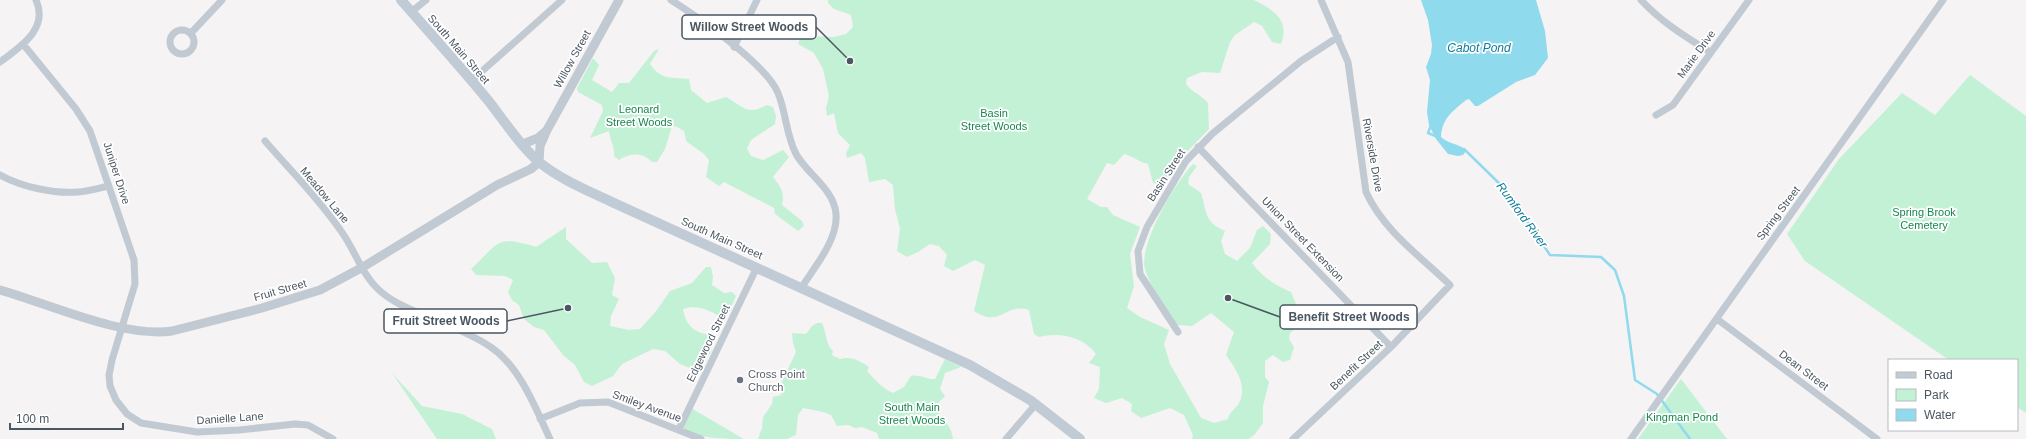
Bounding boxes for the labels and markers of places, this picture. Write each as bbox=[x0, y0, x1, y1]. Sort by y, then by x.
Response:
callout: Willow Street Woods bbox=[682, 15, 816, 39]
callout: Benefit Street Woods bbox=[1280, 305, 1417, 329]
callout: Fruit Street Woods bbox=[384, 309, 507, 333]
place label: Cross Point Church bbox=[748, 368, 805, 393]
marker: Cross Point Church bbox=[735, 375, 745, 385]

